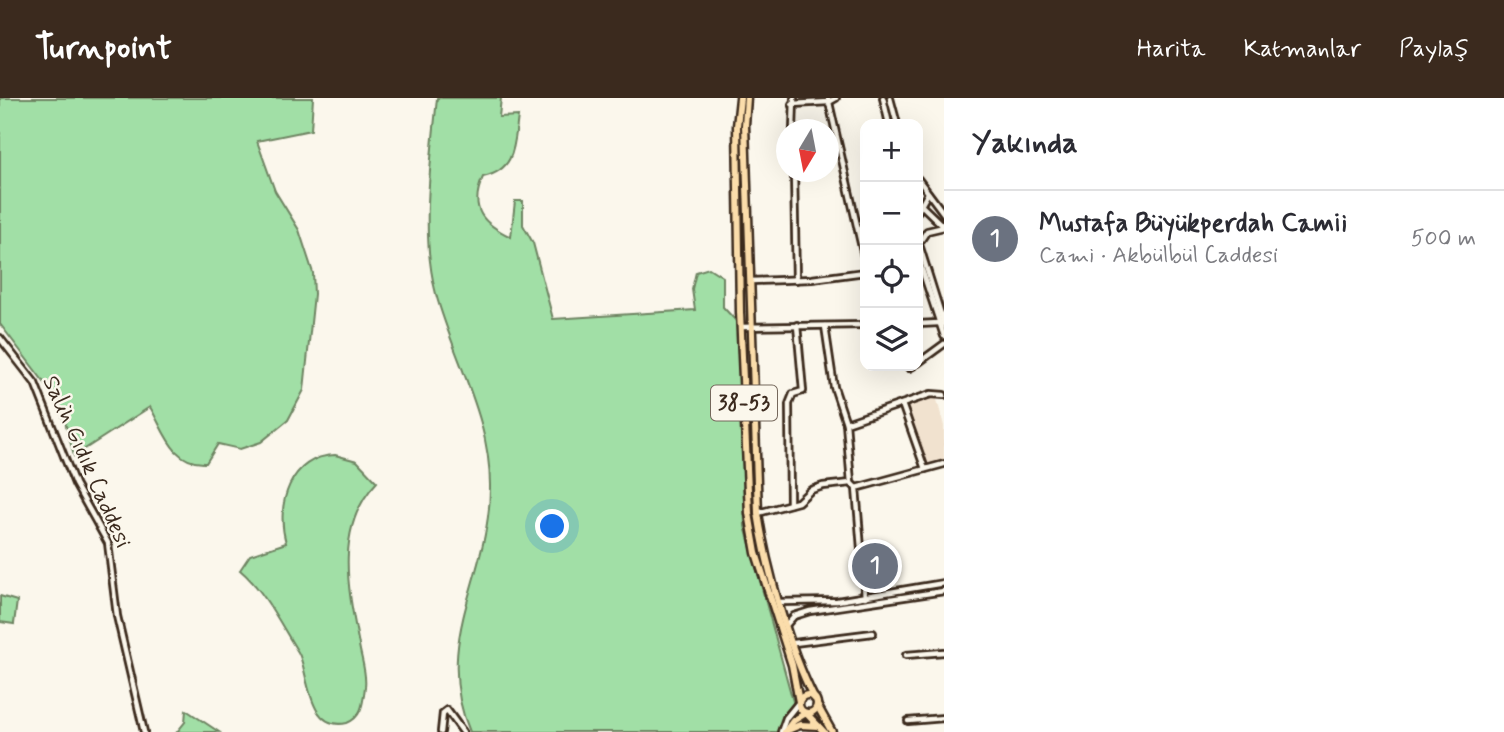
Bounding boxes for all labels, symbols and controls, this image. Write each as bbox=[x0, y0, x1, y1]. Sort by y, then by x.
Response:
text: Turnpoint bbox=[35, 27, 172, 71]
text: Harita bbox=[1137, 34, 1205, 65]
text: Katmanlar bbox=[1243, 34, 1361, 65]
text: Paylaş bbox=[1399, 34, 1469, 65]
north arrow bbox=[776, 119, 839, 182]
map controls bbox=[860, 119, 923, 371]
button: + bbox=[860, 119, 923, 182]
text: Yakında bbox=[972, 124, 1078, 163]
button: − bbox=[860, 182, 923, 245]
text: Mustafa Büyükperdah Camii bbox=[1039, 207, 1347, 241]
text: 1 bbox=[990, 224, 1000, 254]
text: 500 m bbox=[1411, 224, 1476, 254]
text: Cami · Akbülbül Caddesi bbox=[1039, 241, 1278, 271]
button: locate bbox=[860, 245, 923, 308]
button: layers bbox=[860, 308, 923, 371]
street label: Salih Gıdık Caddesi bbox=[35, 371, 137, 553]
road number: 38-53 bbox=[711, 386, 777, 420]
your location bbox=[535, 509, 569, 543]
pin: 1 bbox=[852, 540, 898, 592]

